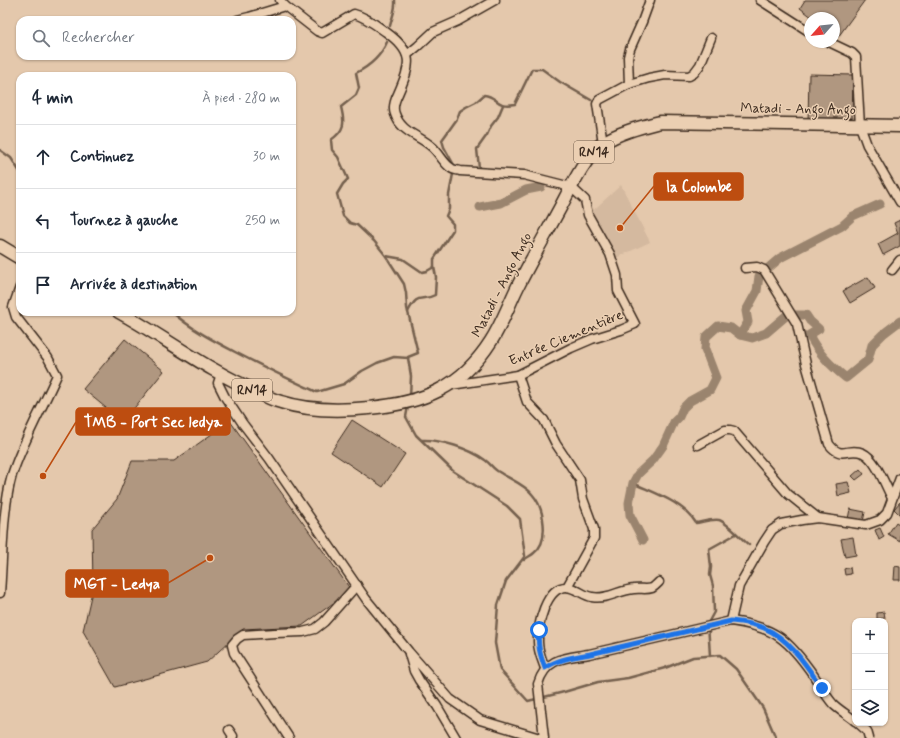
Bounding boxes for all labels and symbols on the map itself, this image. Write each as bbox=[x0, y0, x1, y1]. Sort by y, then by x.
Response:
north arrow bbox=[804, 12, 840, 48]
street label: Matadi - Ango Ango bbox=[740, 99, 856, 121]
road number: RN14 bbox=[574, 141, 614, 163]
callout: la Colombe bbox=[654, 173, 743, 200]
text: la Colombe bbox=[666, 178, 732, 198]
street label: Matadi - Ango Ango bbox=[468, 229, 538, 342]
street label: Entrée Ciementière bbox=[506, 306, 626, 370]
road number: RN14 bbox=[232, 379, 272, 401]
callout: TMB - Port Sec ledya bbox=[76, 408, 230, 435]
text: TMB - Port Sec ledya bbox=[84, 413, 223, 433]
callout: MGT - Ledya bbox=[66, 570, 168, 597]
text: MGT - Ledya bbox=[74, 575, 160, 595]
route start bbox=[530, 621, 548, 639]
route end bbox=[813, 679, 831, 697]

